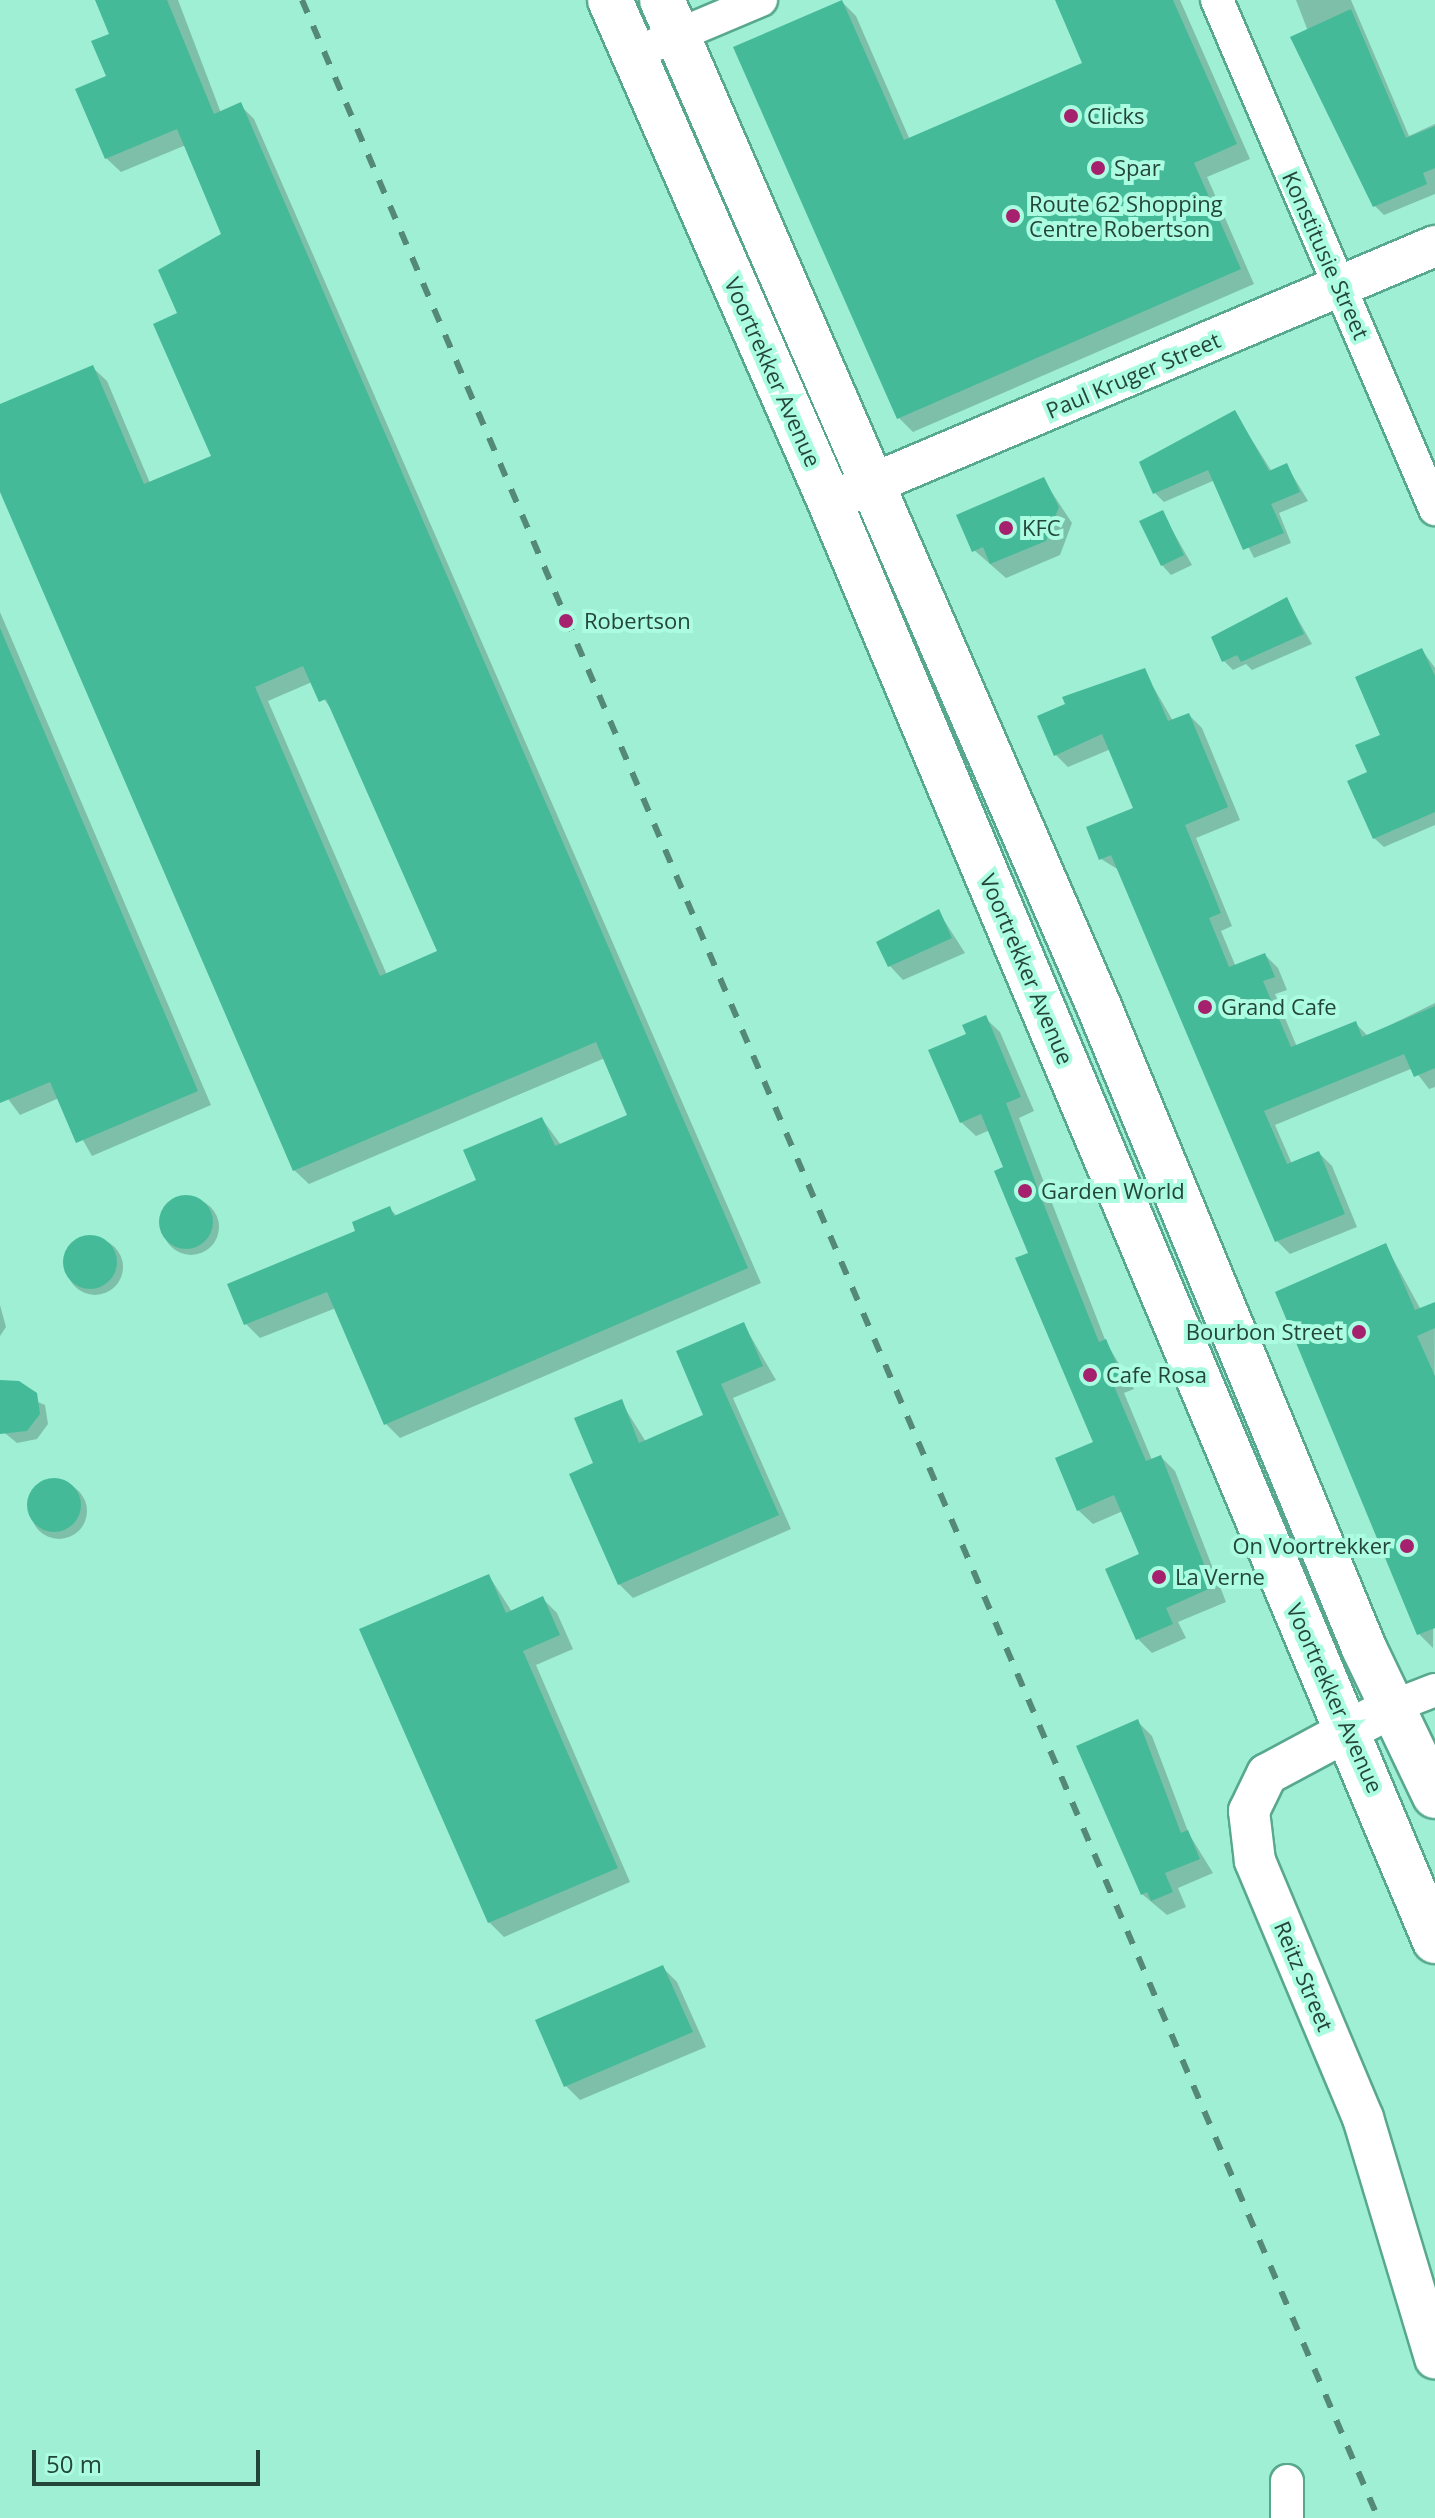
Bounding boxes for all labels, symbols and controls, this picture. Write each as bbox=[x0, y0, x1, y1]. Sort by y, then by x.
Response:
place label: Clicks bbox=[1087, 103, 1145, 129]
marker: Clicks bbox=[1062, 107, 1080, 125]
place label: Spar bbox=[1114, 155, 1161, 181]
marker: Spar bbox=[1089, 159, 1107, 177]
street label: Konstitusie Street bbox=[1277, 167, 1375, 343]
place label: Route 62 Shopping Centre Robertson bbox=[1029, 190, 1223, 242]
marker: Route 62 Shopping Centre Robertson bbox=[1004, 207, 1022, 225]
street label: Voortrekker Avenue bbox=[719, 273, 827, 471]
street label: Paul Kruger Street bbox=[1042, 326, 1224, 424]
place label: KFC bbox=[1022, 515, 1061, 541]
marker: KFC bbox=[997, 519, 1015, 537]
place label: Robertson bbox=[584, 608, 691, 634]
marker: Robertson bbox=[555, 610, 577, 632]
street label: Voortrekker Avenue bbox=[975, 870, 1079, 1068]
place label: Grand Cafe bbox=[1221, 994, 1337, 1020]
marker: Grand Cafe bbox=[1196, 998, 1214, 1016]
place label: Garden World bbox=[1041, 1178, 1185, 1204]
marker: Garden World bbox=[1016, 1182, 1034, 1200]
place label: Bourbon Street bbox=[1186, 1319, 1343, 1345]
marker: Bourbon Street bbox=[1350, 1323, 1368, 1341]
place label: Cafe Rosa bbox=[1106, 1362, 1207, 1388]
marker: Cafe Rosa bbox=[1081, 1366, 1099, 1384]
place label: On Voortrekker bbox=[1232, 1533, 1391, 1559]
marker: On Voortrekker bbox=[1398, 1537, 1416, 1555]
place label: La Verne bbox=[1175, 1564, 1265, 1590]
marker: La Verne bbox=[1150, 1568, 1168, 1586]
street label: Voortrekker Avenue bbox=[1281, 1599, 1389, 1797]
street label: Reitz Street bbox=[1269, 1917, 1339, 2035]
scale bar bbox=[36, 2434, 264, 2484]
text: 50 m bbox=[46, 2447, 102, 2480]

